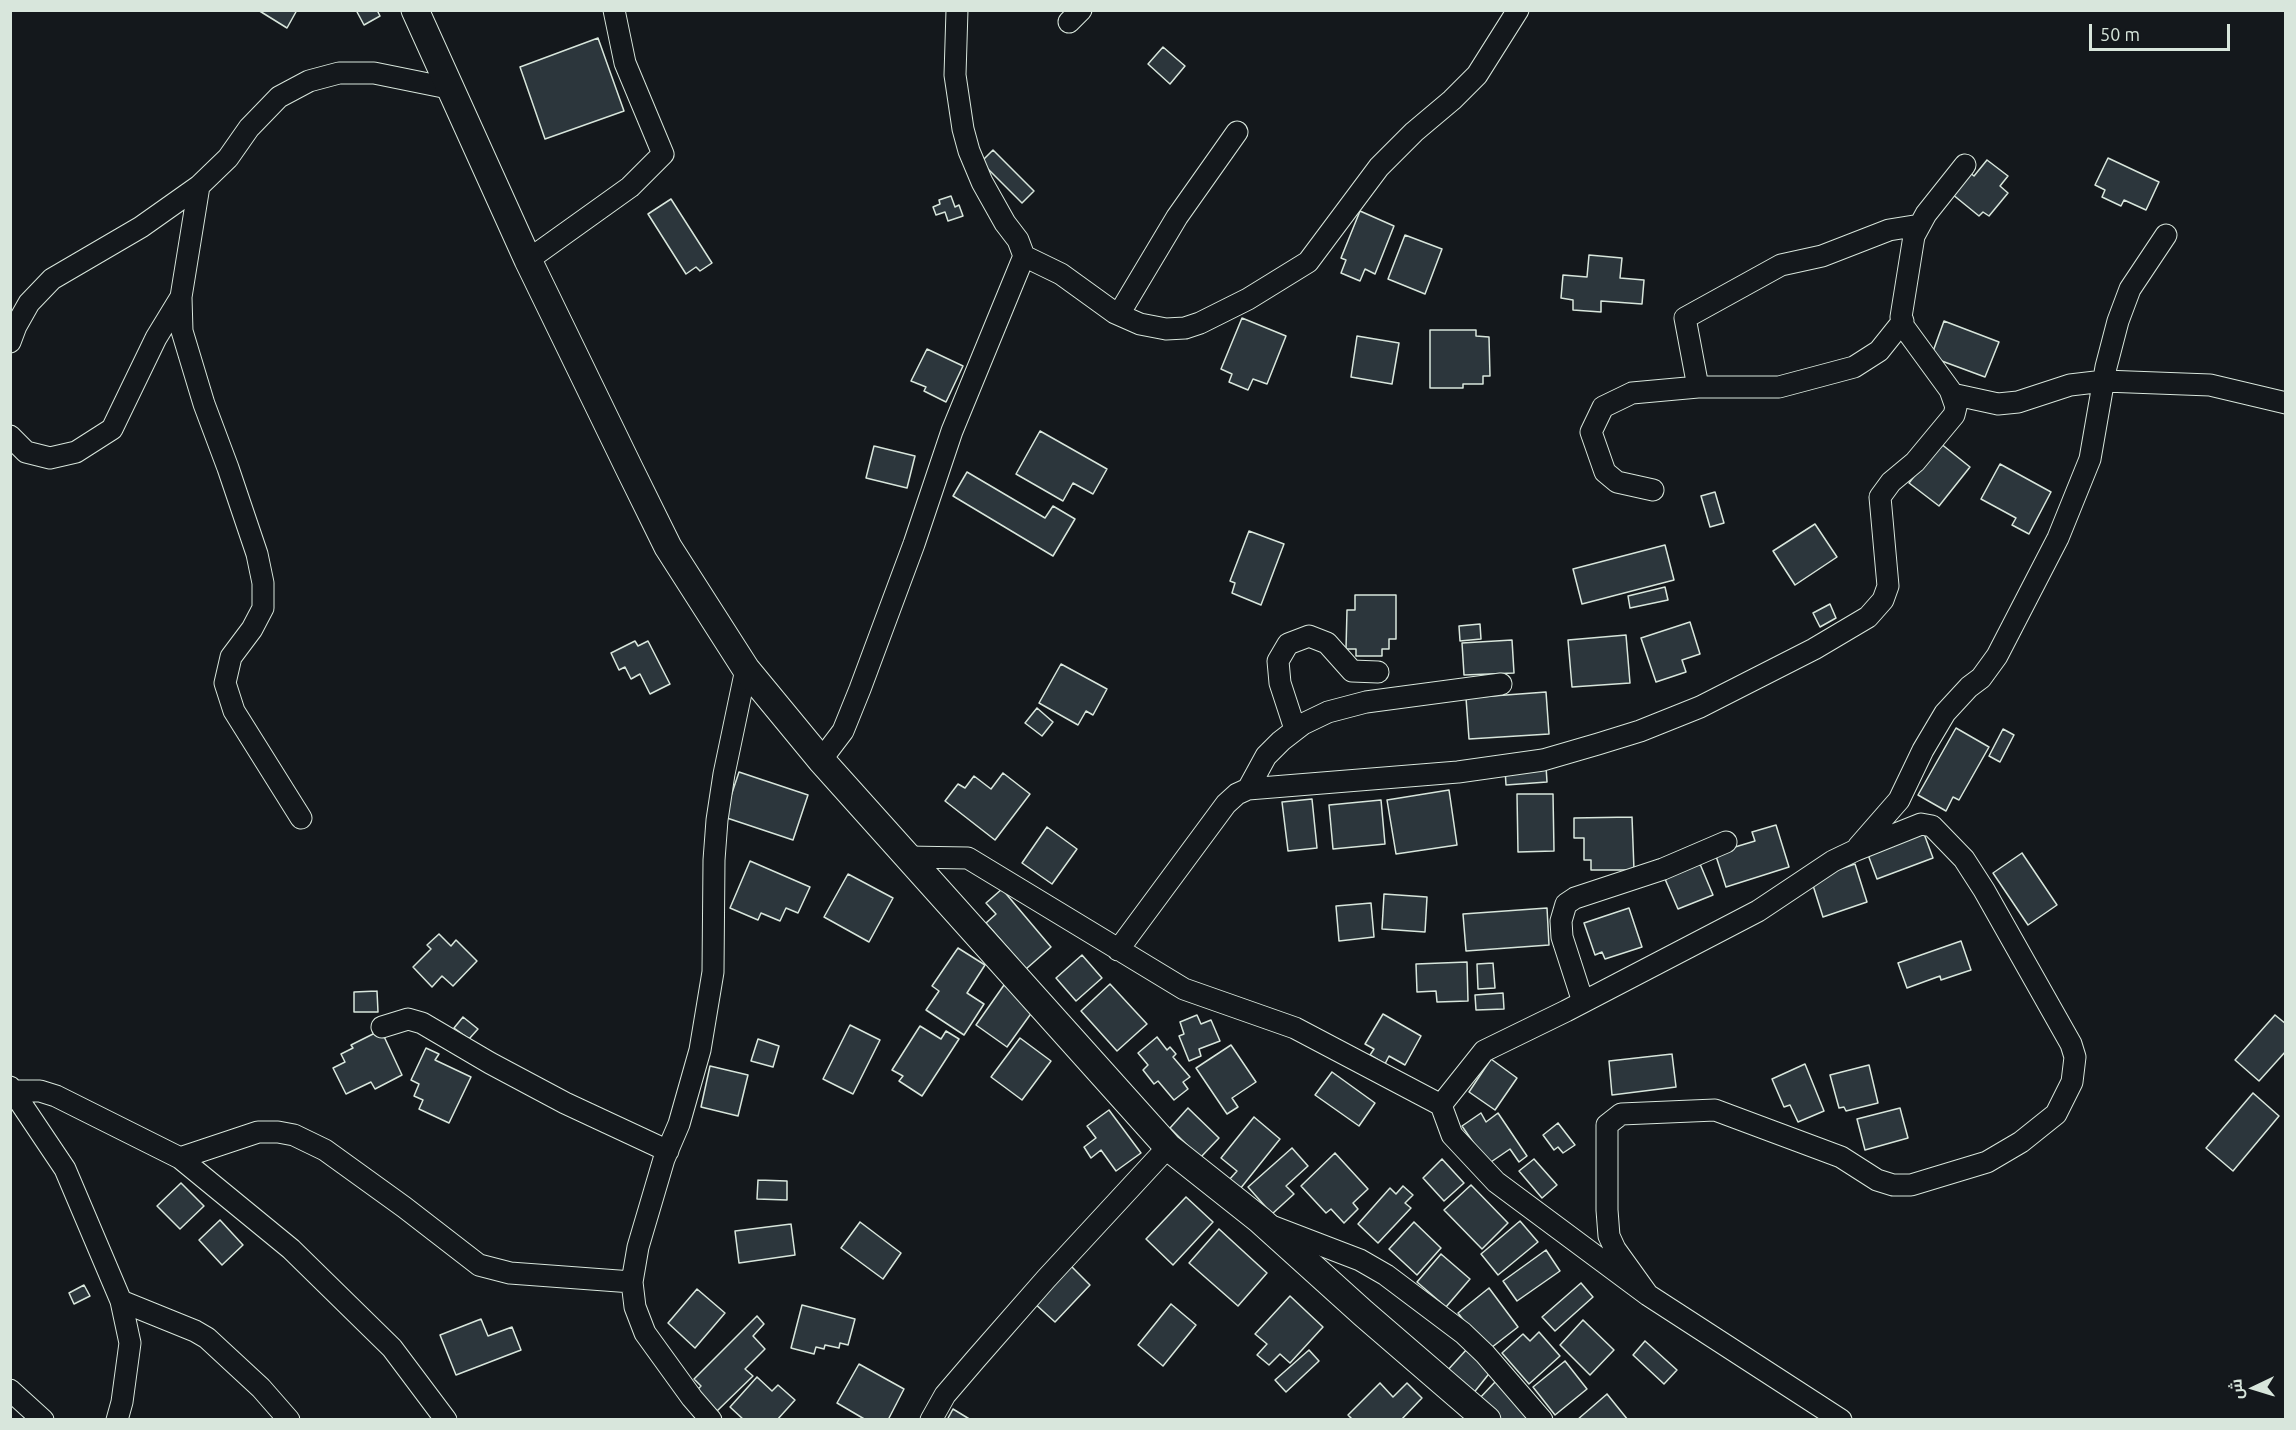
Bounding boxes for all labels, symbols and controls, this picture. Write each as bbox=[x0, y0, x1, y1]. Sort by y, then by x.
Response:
scale bar bbox=[2092, 12, 2233, 50]
text: 50 m bbox=[2100, 24, 2140, 44]
north arrow bbox=[2224, 1358, 2284, 1418]
text: ش bbox=[2226, 1378, 2246, 1400]

